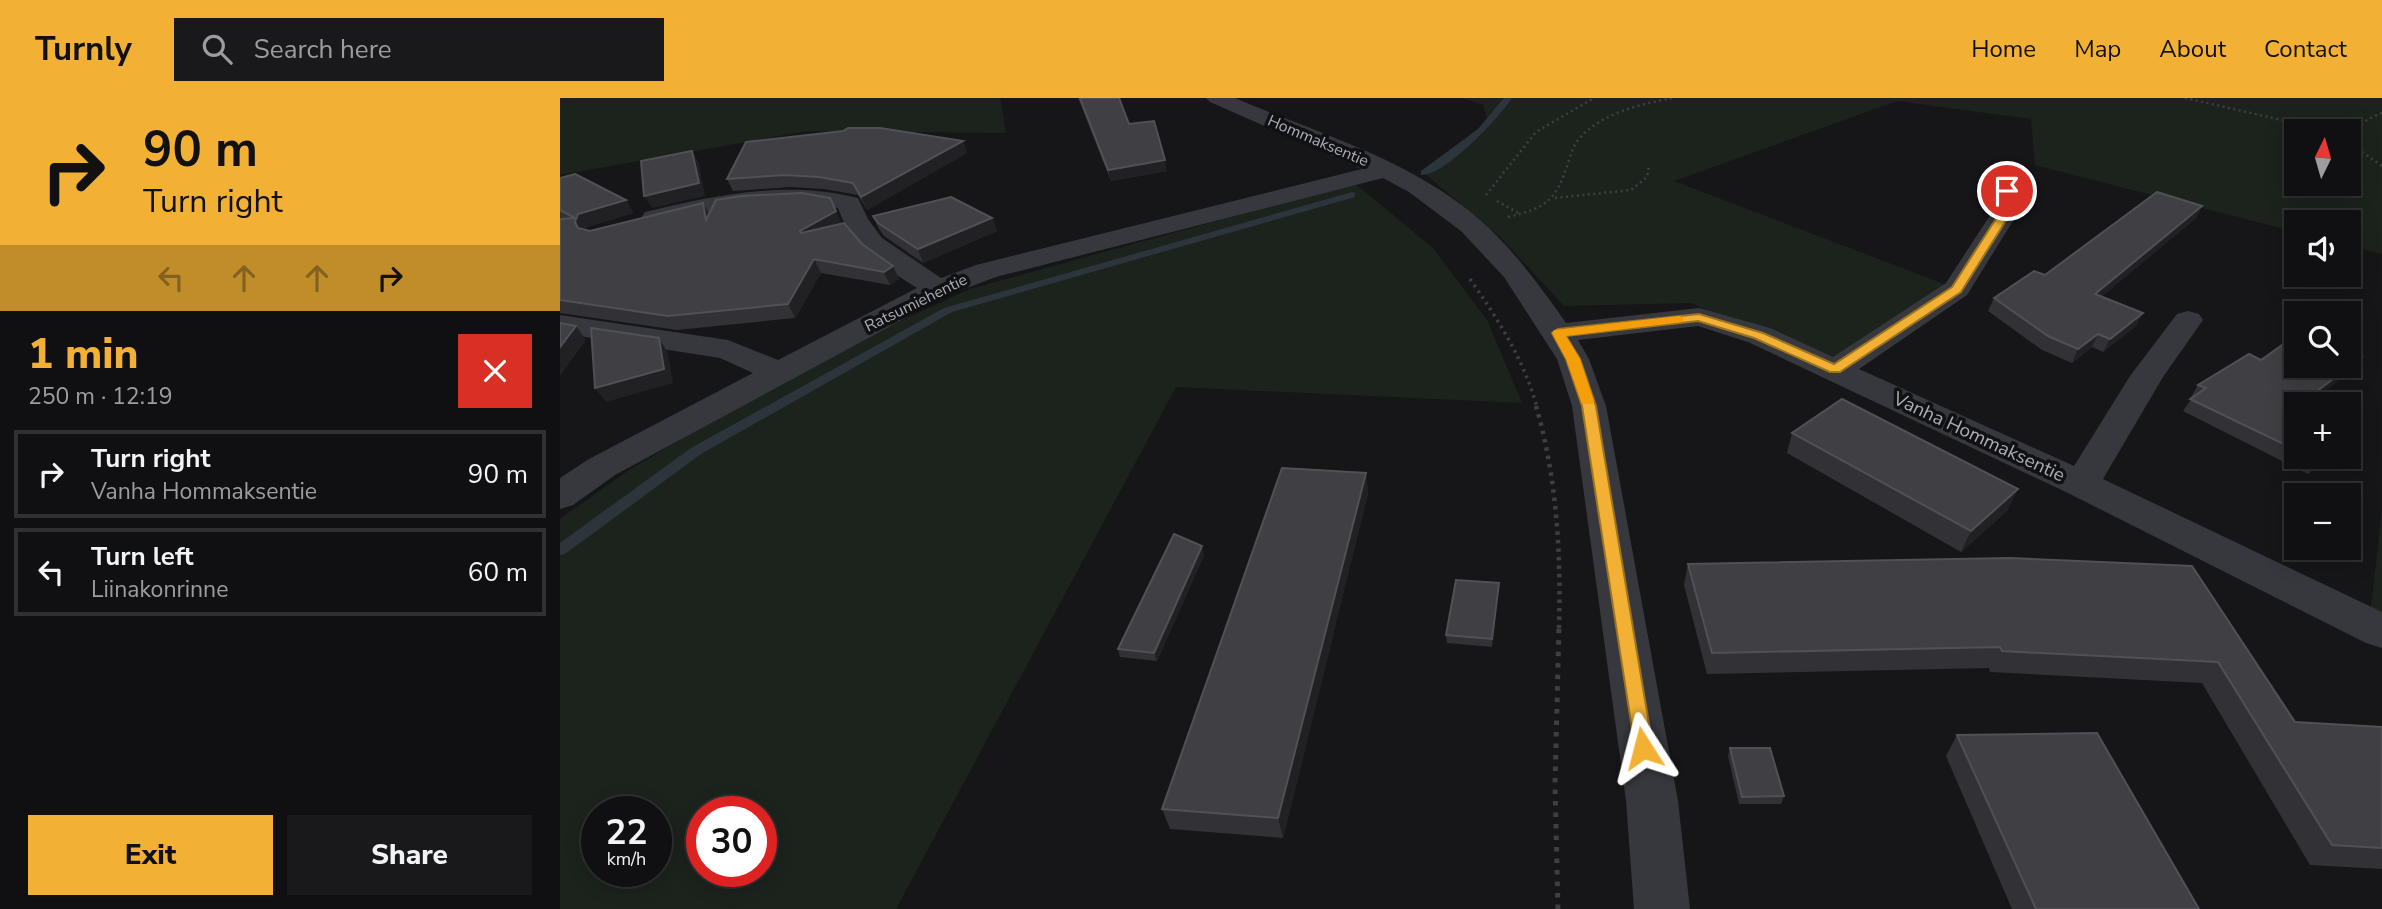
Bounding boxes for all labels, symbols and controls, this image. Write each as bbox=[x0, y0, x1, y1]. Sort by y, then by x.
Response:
search box bbox=[174, 18, 664, 81]
text: Turnly bbox=[35, 27, 132, 72]
icon: search bbox=[198, 30, 236, 68]
text: Search here bbox=[254, 32, 392, 67]
text: Home bbox=[1971, 33, 2036, 65]
text: Map bbox=[2074, 33, 2121, 65]
text: About bbox=[2159, 33, 2226, 65]
text: Contact bbox=[2264, 33, 2347, 65]
street label: Hommaksentie bbox=[1264, 110, 1372, 172]
text: 90 m bbox=[143, 116, 258, 183]
north arrow bbox=[2284, 119, 2361, 196]
map controls bbox=[2284, 119, 2361, 560]
icon: right bbox=[28, 126, 119, 217]
pin bbox=[1977, 161, 2037, 221]
icon: arrive bbox=[1988, 172, 2026, 210]
text: Turn right bbox=[143, 180, 283, 223]
button: sound bbox=[2284, 210, 2361, 287]
icon: left bbox=[152, 259, 190, 297]
icon: ahead bbox=[225, 259, 263, 297]
icon: ahead bbox=[298, 259, 336, 297]
icon: right bbox=[371, 259, 409, 297]
street label: Ratsumiehentie bbox=[861, 269, 971, 337]
button: search bbox=[2284, 301, 2361, 378]
text: 1 min bbox=[28, 326, 138, 383]
button: close bbox=[458, 334, 532, 408]
text: 250 m · 12:19 bbox=[28, 381, 173, 412]
street label: Vanha Hommaksentie bbox=[1888, 385, 2069, 488]
button: + bbox=[2284, 392, 2361, 469]
text: Turn right bbox=[91, 441, 210, 476]
icon: right bbox=[32, 455, 70, 493]
text: 90 m bbox=[468, 457, 528, 492]
text: Vanha Hommaksentie bbox=[91, 476, 317, 507]
button: − bbox=[2284, 483, 2361, 560]
text: Turn left bbox=[91, 539, 194, 574]
icon: left bbox=[32, 553, 70, 591]
text: 60 m bbox=[468, 555, 528, 590]
text: Liinakonrinne bbox=[91, 574, 228, 605]
position arrow bbox=[1606, 711, 1680, 785]
speed limit sign: 30 bbox=[686, 796, 777, 887]
text: 22 bbox=[605, 809, 648, 856]
button: Exit bbox=[28, 815, 273, 895]
button: Share bbox=[287, 815, 532, 895]
text: km/h bbox=[607, 847, 646, 871]

